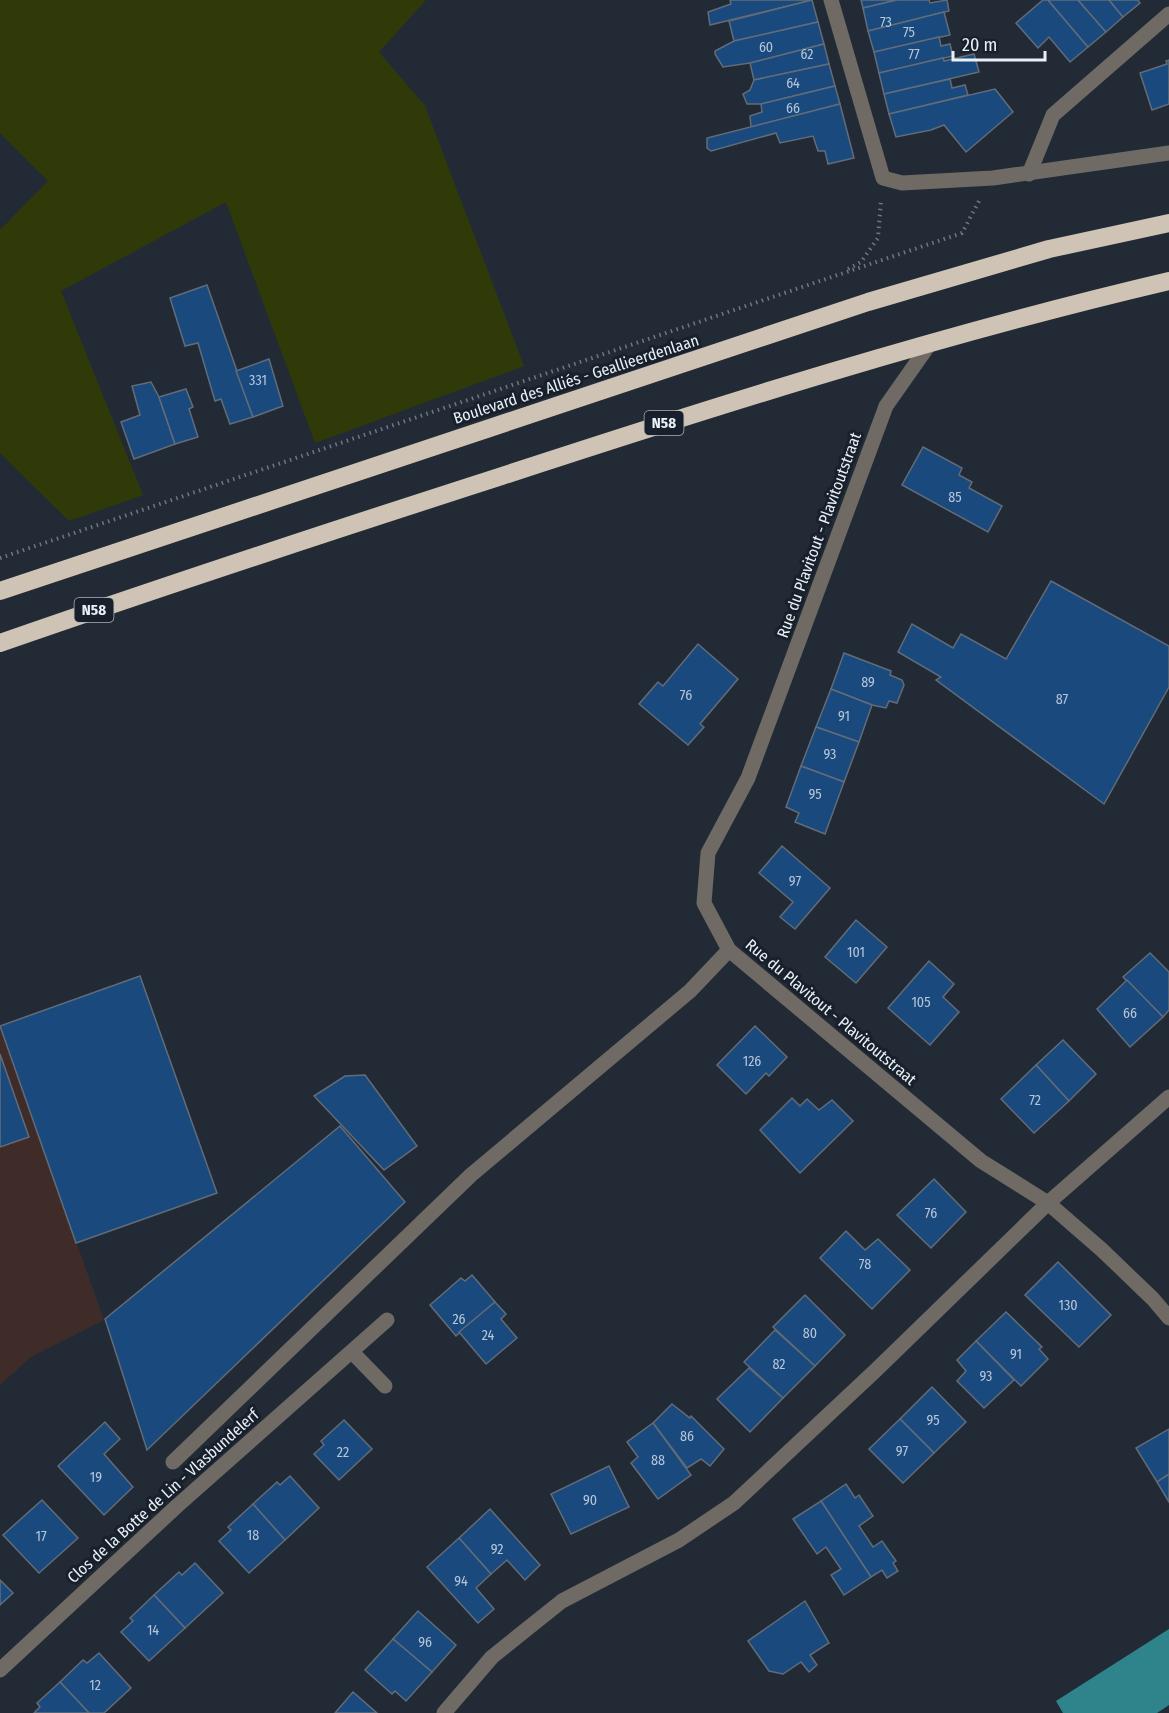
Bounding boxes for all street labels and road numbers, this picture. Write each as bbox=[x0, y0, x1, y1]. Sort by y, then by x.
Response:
street label: Boulevard des Alliés - Geallieerdenlaan bbox=[451, 330, 701, 428]
road number: N58 bbox=[644, 411, 684, 435]
street label: Rue du Plavitout - Plavitoutstraat bbox=[773, 429, 865, 640]
road number: N58 bbox=[74, 598, 113, 622]
street label: Rue du Plavitout - Plavitoutstraat bbox=[742, 935, 921, 1090]
street label: Clos de la Botte de Lin - Vlasbundelerf bbox=[64, 1404, 263, 1587]

